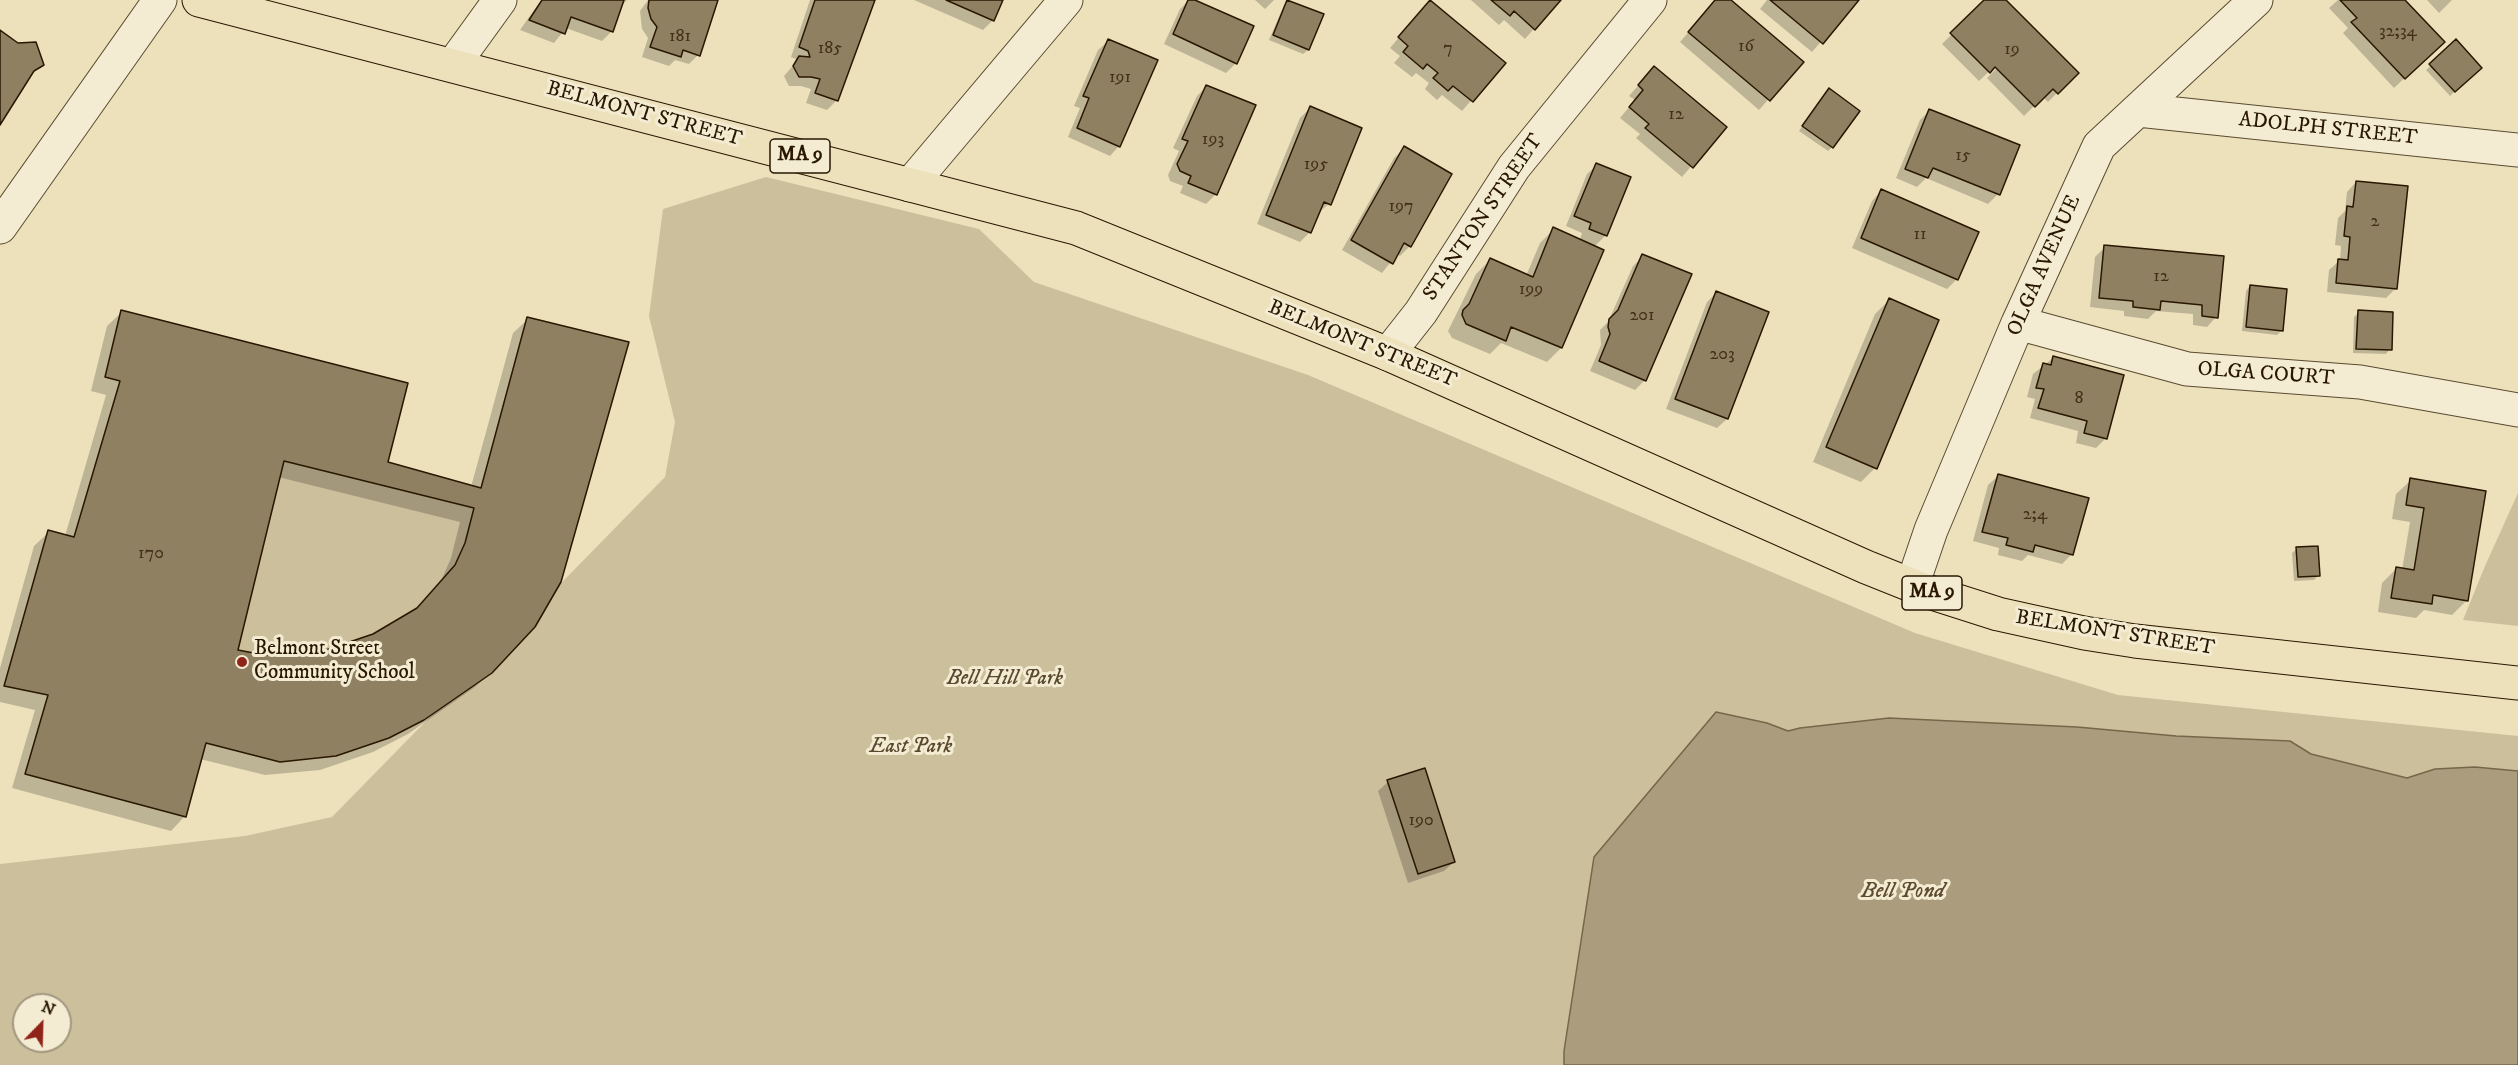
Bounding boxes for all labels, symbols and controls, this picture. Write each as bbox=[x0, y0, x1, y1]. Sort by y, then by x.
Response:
house number: 32;34 bbox=[2379, 21, 2417, 43]
house number: 181 bbox=[669, 26, 691, 48]
house number: 16 bbox=[1738, 36, 1754, 58]
house number: 185 bbox=[818, 38, 842, 60]
house number: 7 bbox=[1443, 38, 1453, 60]
house number: 19 bbox=[2004, 39, 2020, 61]
house number: 191 bbox=[1109, 67, 1131, 89]
street label: BELMONT STREET bbox=[544, 77, 744, 153]
house number: 12 bbox=[1668, 104, 1684, 126]
street label: ADOLPH STREET bbox=[2237, 108, 2419, 152]
house number: 193 bbox=[1202, 129, 1224, 151]
street label: STANTON STREET bbox=[1419, 130, 1549, 306]
road number: MA 9 bbox=[770, 139, 830, 173]
house number: 15 bbox=[1955, 145, 1971, 167]
house number: 195 bbox=[1304, 154, 1328, 176]
street label: OLGA AVENUE bbox=[2003, 192, 2087, 340]
house number: 197 bbox=[1388, 196, 1414, 218]
house number: 2 bbox=[2371, 211, 2379, 233]
house number: 11 bbox=[1913, 224, 1927, 246]
house number: 12 bbox=[2153, 266, 2169, 288]
house number: 199 bbox=[1519, 279, 1543, 301]
street label: BELMONT STREET bbox=[1264, 296, 1460, 394]
house number: 201 bbox=[1629, 305, 1655, 327]
house number: 203 bbox=[1709, 344, 1735, 366]
street label: OLGA COURT bbox=[2197, 358, 2335, 392]
house number: 8 bbox=[2074, 388, 2084, 410]
house number: 2;4 bbox=[2023, 504, 2047, 526]
house number: 170 bbox=[138, 543, 164, 565]
road number: MA 9 bbox=[1902, 576, 1962, 610]
street label: BELMONT STREET bbox=[2014, 606, 2216, 662]
place label: Belmont Street Community School bbox=[254, 637, 415, 687]
marker: Belmont Street Community School bbox=[235, 655, 249, 669]
park label: Bell Hill Park bbox=[947, 667, 1063, 693]
park label: East Park bbox=[870, 735, 952, 761]
house number: 190 bbox=[1408, 810, 1434, 832]
water label: Bell Pond bbox=[1861, 879, 1945, 905]
north arrow bbox=[12, 993, 72, 1053]
text: N bbox=[38, 996, 58, 1020]

